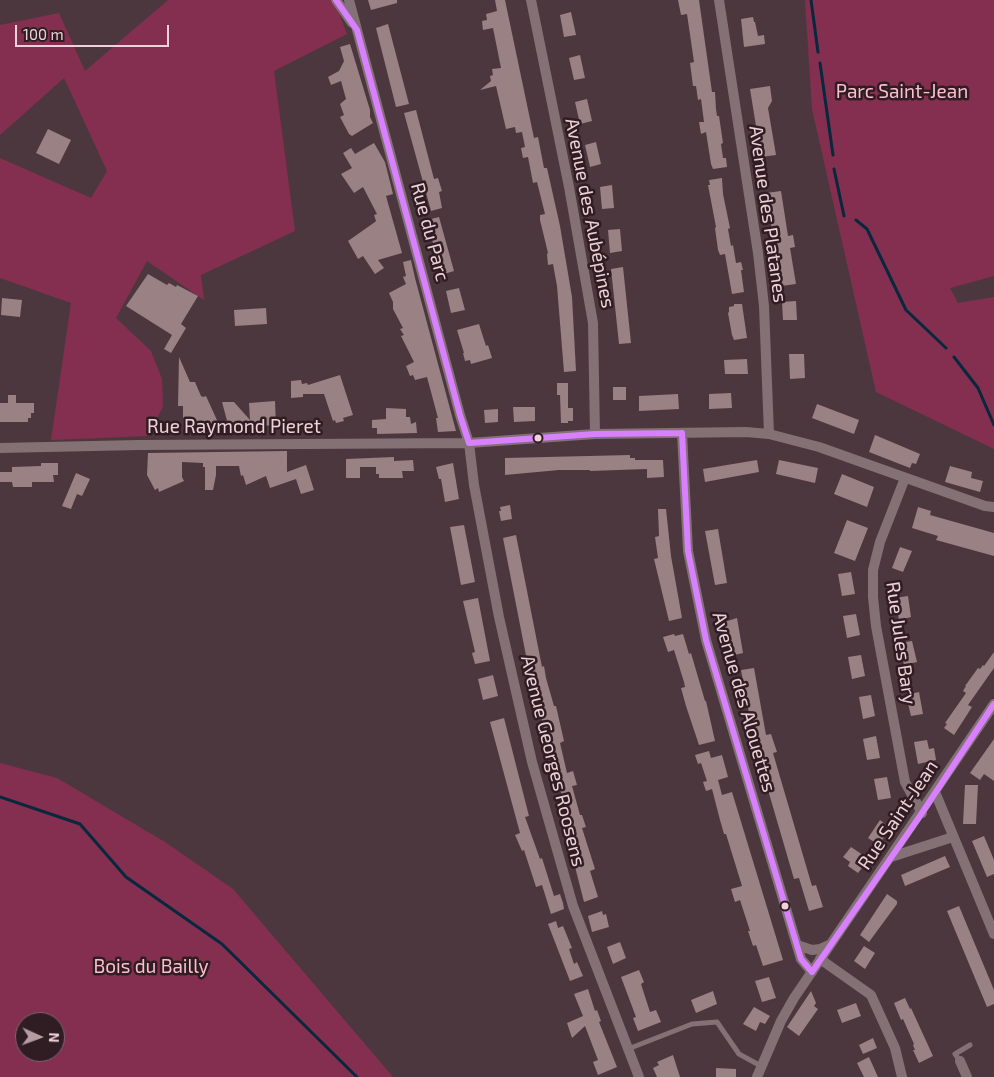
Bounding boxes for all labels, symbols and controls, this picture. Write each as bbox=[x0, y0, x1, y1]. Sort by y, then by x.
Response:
scale bar bbox=[18, 15, 171, 47]
text: 100 m bbox=[23, 25, 64, 43]
park label: Parc Saint-Jean bbox=[836, 81, 968, 103]
street label: Avenue des Aubépines bbox=[560, 116, 620, 310]
street label: Avenue des Platanes bbox=[744, 124, 792, 304]
street label: Rue du Parc bbox=[406, 180, 454, 284]
street label: Rue Raymond Pieret bbox=[147, 416, 321, 438]
unlabelled marker bbox=[533, 433, 543, 443]
street label: Rue Jules Bary bbox=[881, 580, 921, 706]
street label: Avenue des Alouettes bbox=[707, 609, 781, 795]
street label: Avenue Georges Roosens bbox=[516, 653, 590, 869]
street label: Rue Saint-Jean bbox=[853, 756, 943, 874]
unlabelled marker bbox=[780, 901, 790, 911]
park label: Bois du Bailly bbox=[94, 956, 208, 978]
north arrow bbox=[15, 1012, 65, 1062]
text: N bbox=[46, 1032, 63, 1043]

